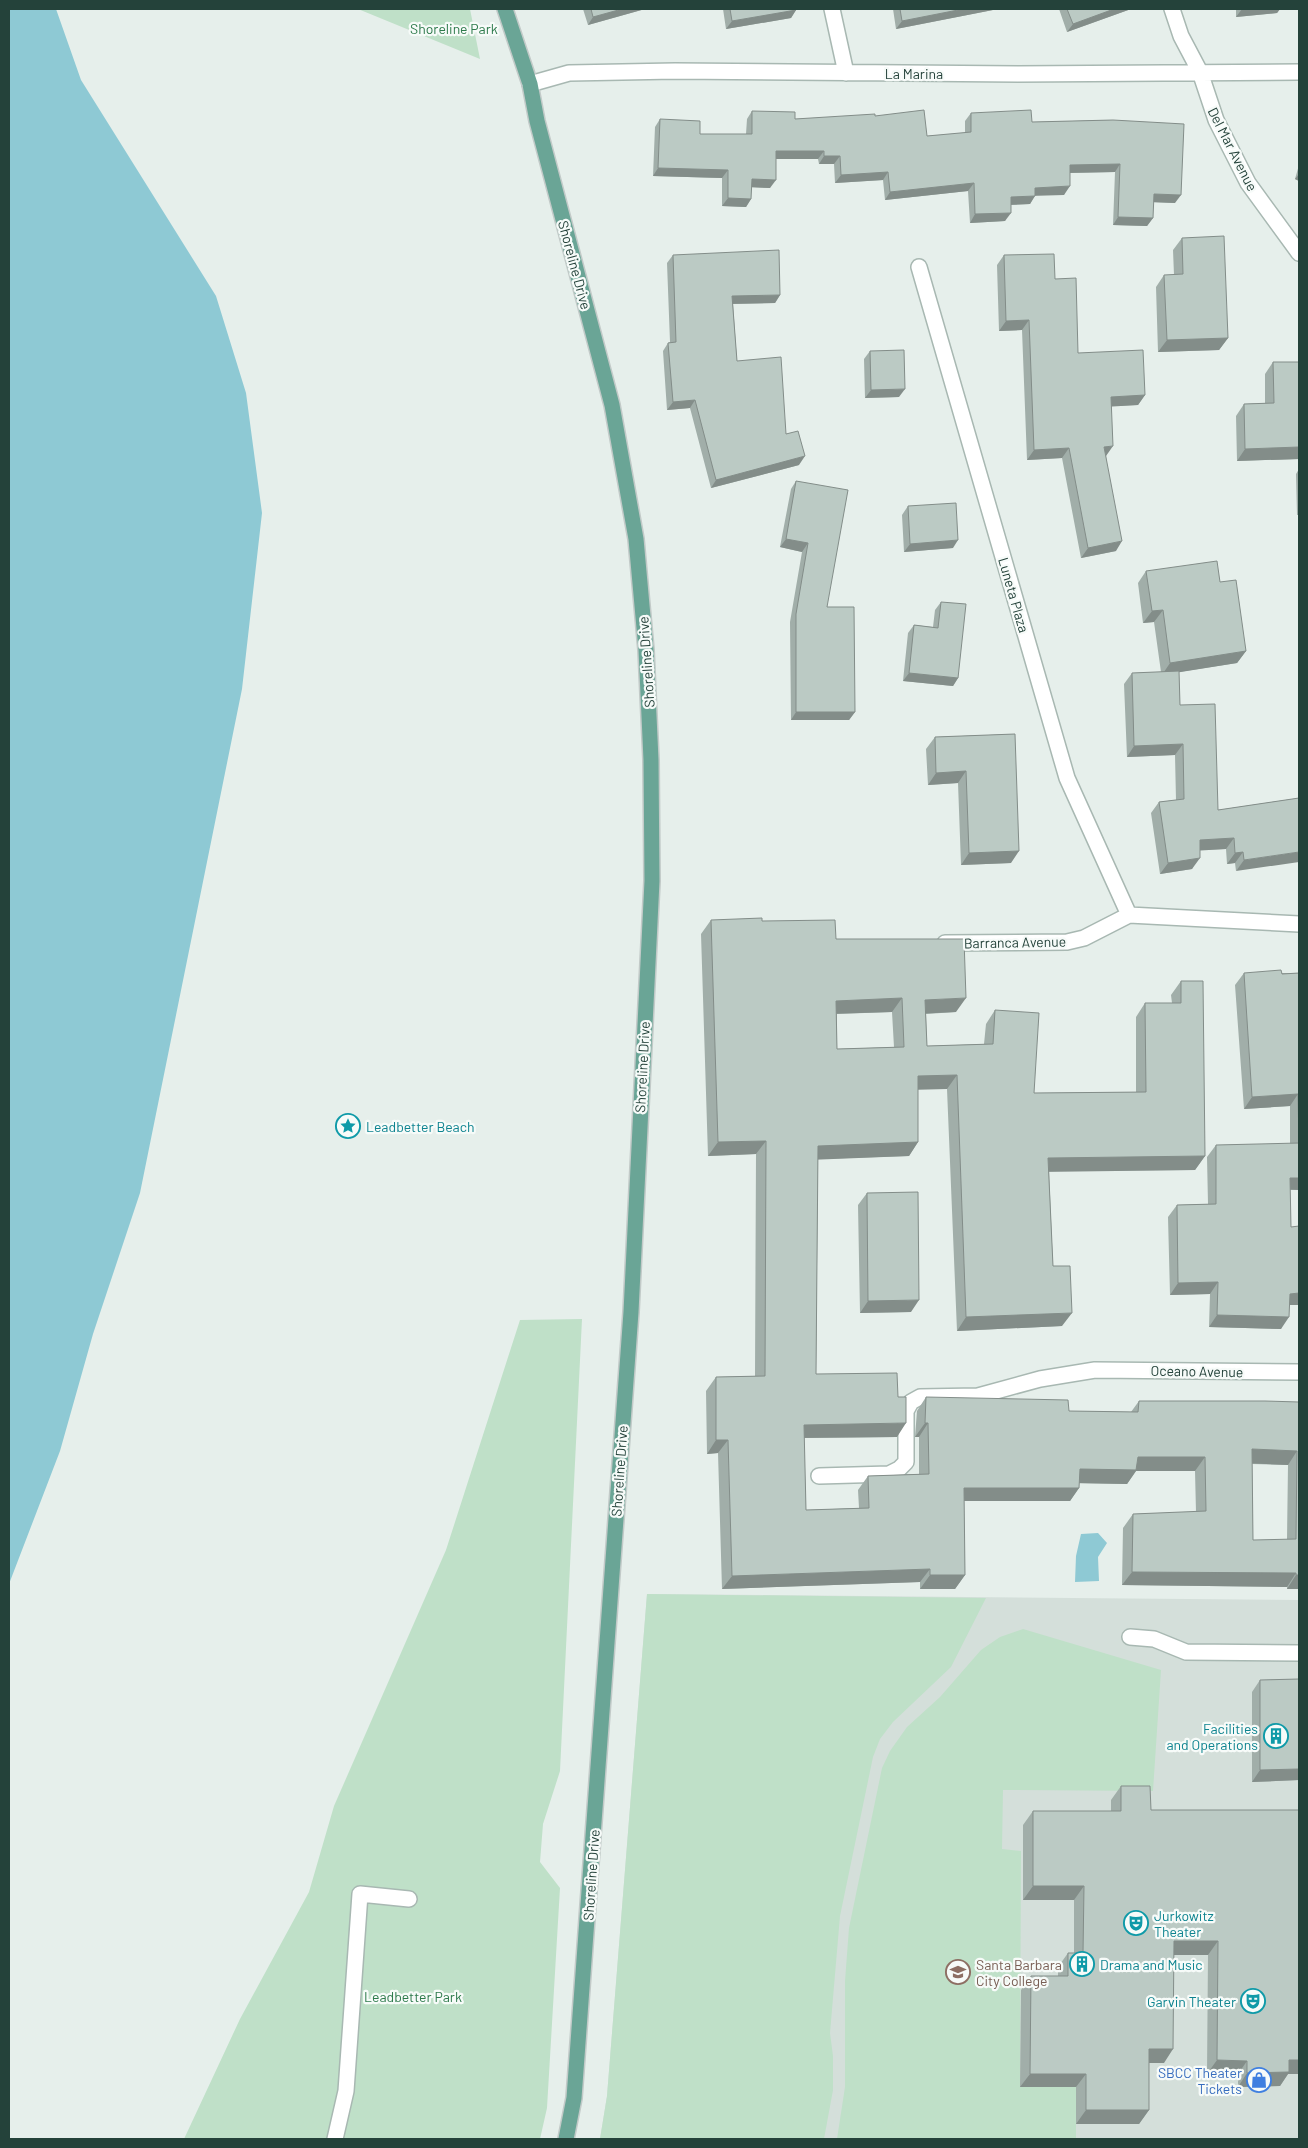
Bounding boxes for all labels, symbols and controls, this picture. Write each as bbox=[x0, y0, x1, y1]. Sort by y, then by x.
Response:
park label: Shoreline Park bbox=[410, 20, 498, 37]
street label: La Marina bbox=[885, 65, 943, 82]
street label: Del Mar Avenue bbox=[1205, 104, 1261, 194]
street label: Shoreline Drive bbox=[555, 219, 595, 311]
street label: Luneta Plaza bbox=[995, 555, 1033, 635]
street label: Shoreline Drive bbox=[634, 616, 658, 708]
street label: Barranca Avenue bbox=[964, 933, 1066, 951]
street label: Shoreline Drive bbox=[631, 1021, 653, 1113]
place icon: Leadbetter Beach bbox=[335, 1113, 361, 1139]
place label: Leadbetter Beach bbox=[366, 1118, 475, 1135]
street label: Oceano Avenue bbox=[1150, 1362, 1244, 1380]
street label: Shoreline Drive bbox=[607, 1425, 631, 1517]
place label: Facilities and Operations bbox=[1166, 1720, 1258, 1753]
building icon: Facilities and Operations bbox=[1263, 1723, 1289, 1749]
street label: Shoreline Drive bbox=[579, 1829, 603, 1921]
place label: Jurkowitz Theater bbox=[1154, 1907, 1214, 1940]
theatre icon: Jurkowitz Theater bbox=[1123, 1910, 1149, 1936]
building icon: Drama and Music bbox=[1069, 1951, 1095, 1977]
place label: Santa Barbara City College bbox=[976, 1956, 1062, 1989]
place label: Drama and Music bbox=[1100, 1956, 1203, 1973]
school or university icon: Santa Barbara City College bbox=[945, 1959, 971, 1985]
park label: Leadbetter Park bbox=[364, 1988, 462, 2005]
theatre icon: Garvin Theater bbox=[1240, 1988, 1266, 2014]
place label: Garvin Theater bbox=[1147, 1993, 1236, 2010]
place label: SBCC Theater Tickets bbox=[1158, 2064, 1242, 2097]
shop icon: SBCC Theater Tickets bbox=[1246, 2067, 1272, 2093]

